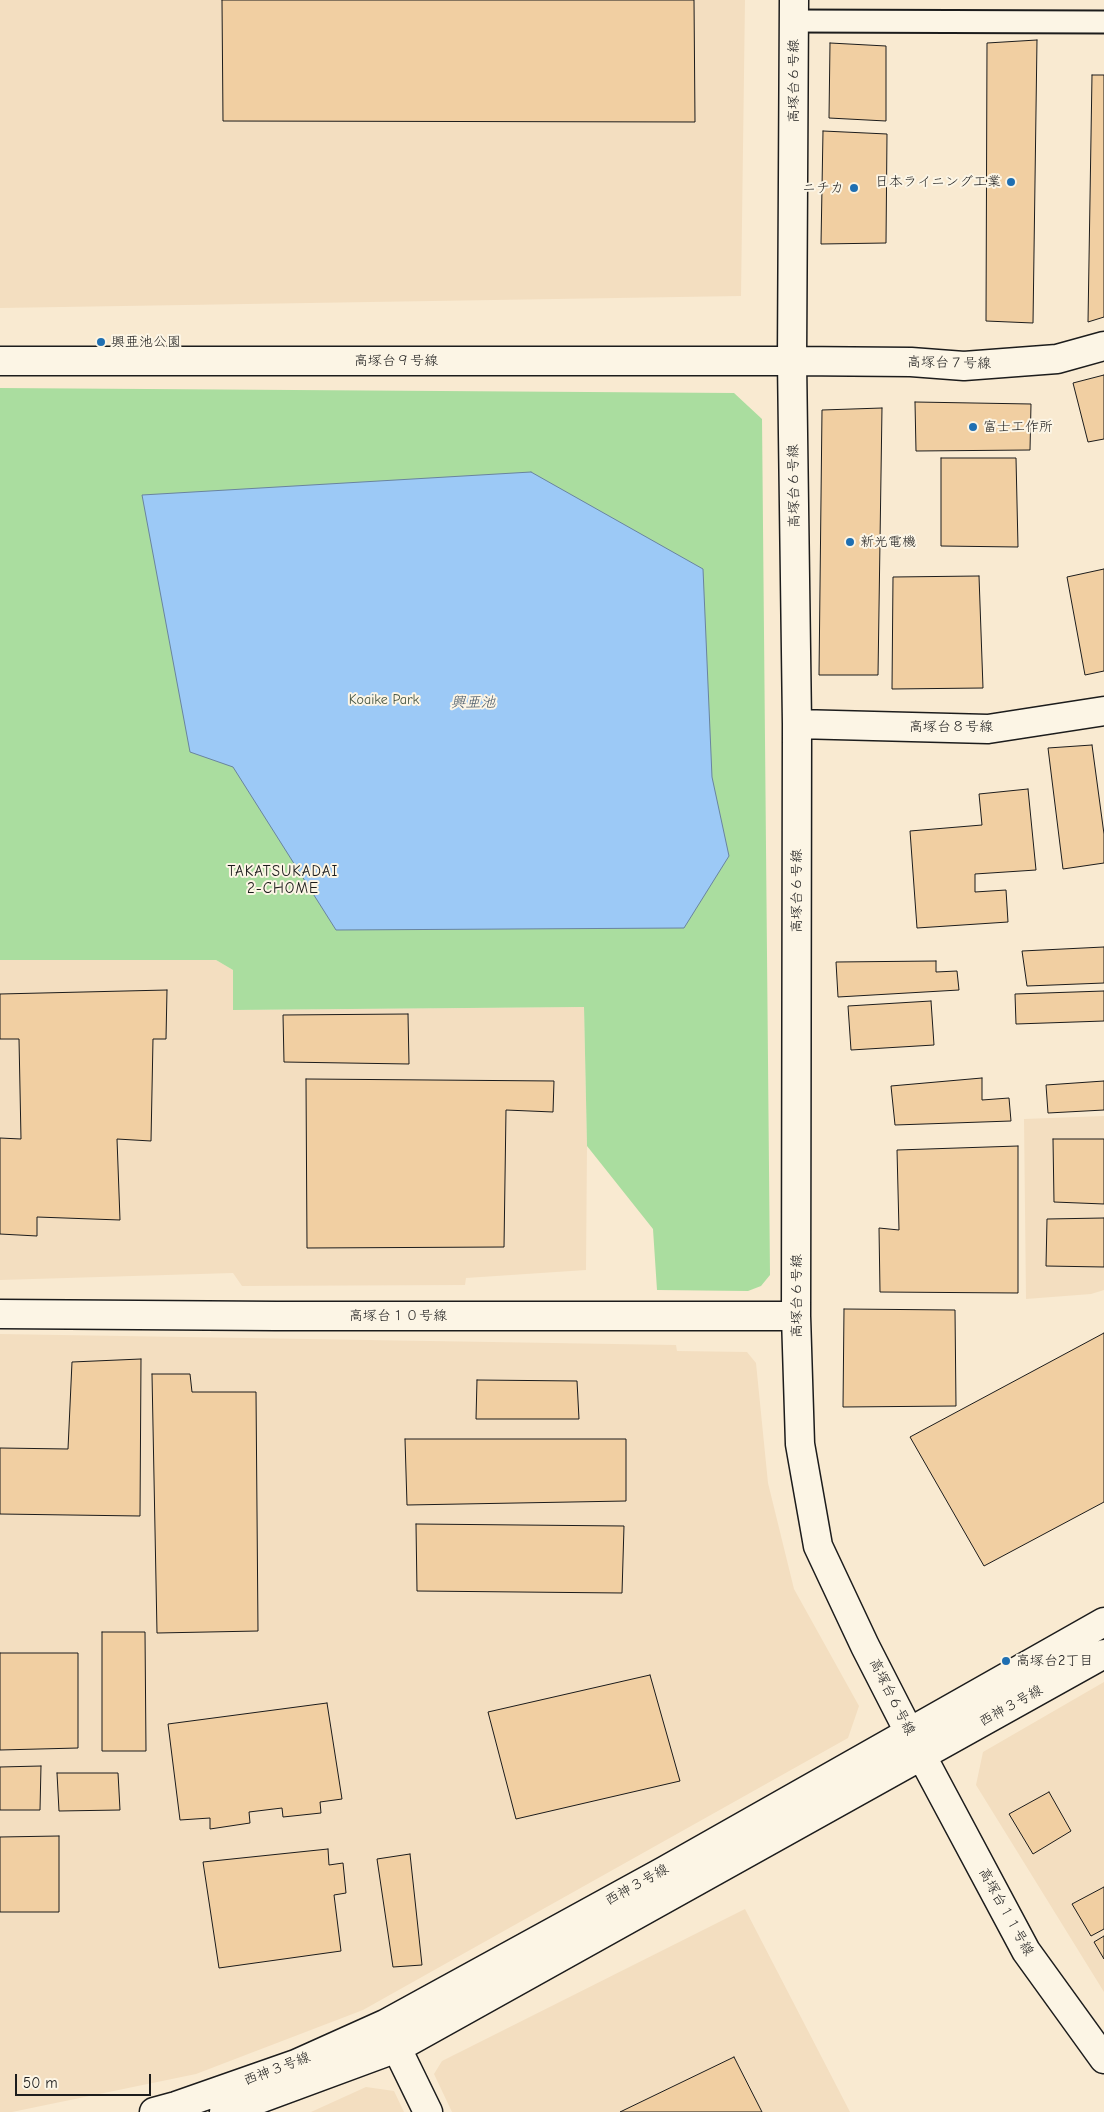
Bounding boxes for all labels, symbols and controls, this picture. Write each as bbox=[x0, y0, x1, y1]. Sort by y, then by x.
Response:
street label: 高塚台６号線 bbox=[786, 39, 802, 123]
place label: 日本ライニング工業 bbox=[875, 174, 1001, 190]
marker: 日本ライニング工業 bbox=[1005, 176, 1017, 188]
place label: ニチカ bbox=[802, 180, 844, 196]
marker: ニチカ bbox=[848, 182, 860, 194]
place label: 興亜池公園 bbox=[111, 334, 181, 350]
marker: 興亜池公園 bbox=[95, 336, 107, 348]
street label: 高塚台９号線 bbox=[354, 353, 438, 369]
street label: 高塚台７号線 bbox=[907, 354, 991, 372]
place label: 富士工作所 bbox=[983, 419, 1053, 435]
marker: 富士工作所 bbox=[967, 421, 979, 433]
street label: 高塚台６号線 bbox=[785, 444, 803, 528]
place label: 新光電機 bbox=[860, 534, 916, 550]
marker: 新光電機 bbox=[844, 536, 856, 548]
park label: Koaike Park bbox=[349, 692, 419, 708]
water label: 興亜池 bbox=[451, 694, 495, 712]
street label: 高塚台８号線 bbox=[909, 719, 993, 735]
street label: 高塚台６号線 bbox=[789, 849, 805, 933]
district label: TAKATSUKADAI 2-CHOME bbox=[226, 863, 340, 898]
street label: 高塚台６号線 bbox=[789, 1254, 805, 1338]
street label: 高塚台１０号線 bbox=[349, 1308, 447, 1324]
place label: 高塚台2丁目 bbox=[1016, 1653, 1093, 1669]
marker: 高塚台2丁目 bbox=[1000, 1655, 1012, 1667]
street label: 高塚台６号線 bbox=[865, 1656, 919, 1738]
street label: 西神３号線 bbox=[976, 1682, 1046, 1730]
street label: 西神３号線 bbox=[602, 1861, 672, 1909]
street label: 高塚台１１号線 bbox=[975, 1865, 1037, 1959]
street label: 西神３号線 bbox=[241, 2049, 313, 2089]
scale bar bbox=[18, 2064, 154, 2096]
text: 50 m bbox=[23, 2074, 58, 2092]

